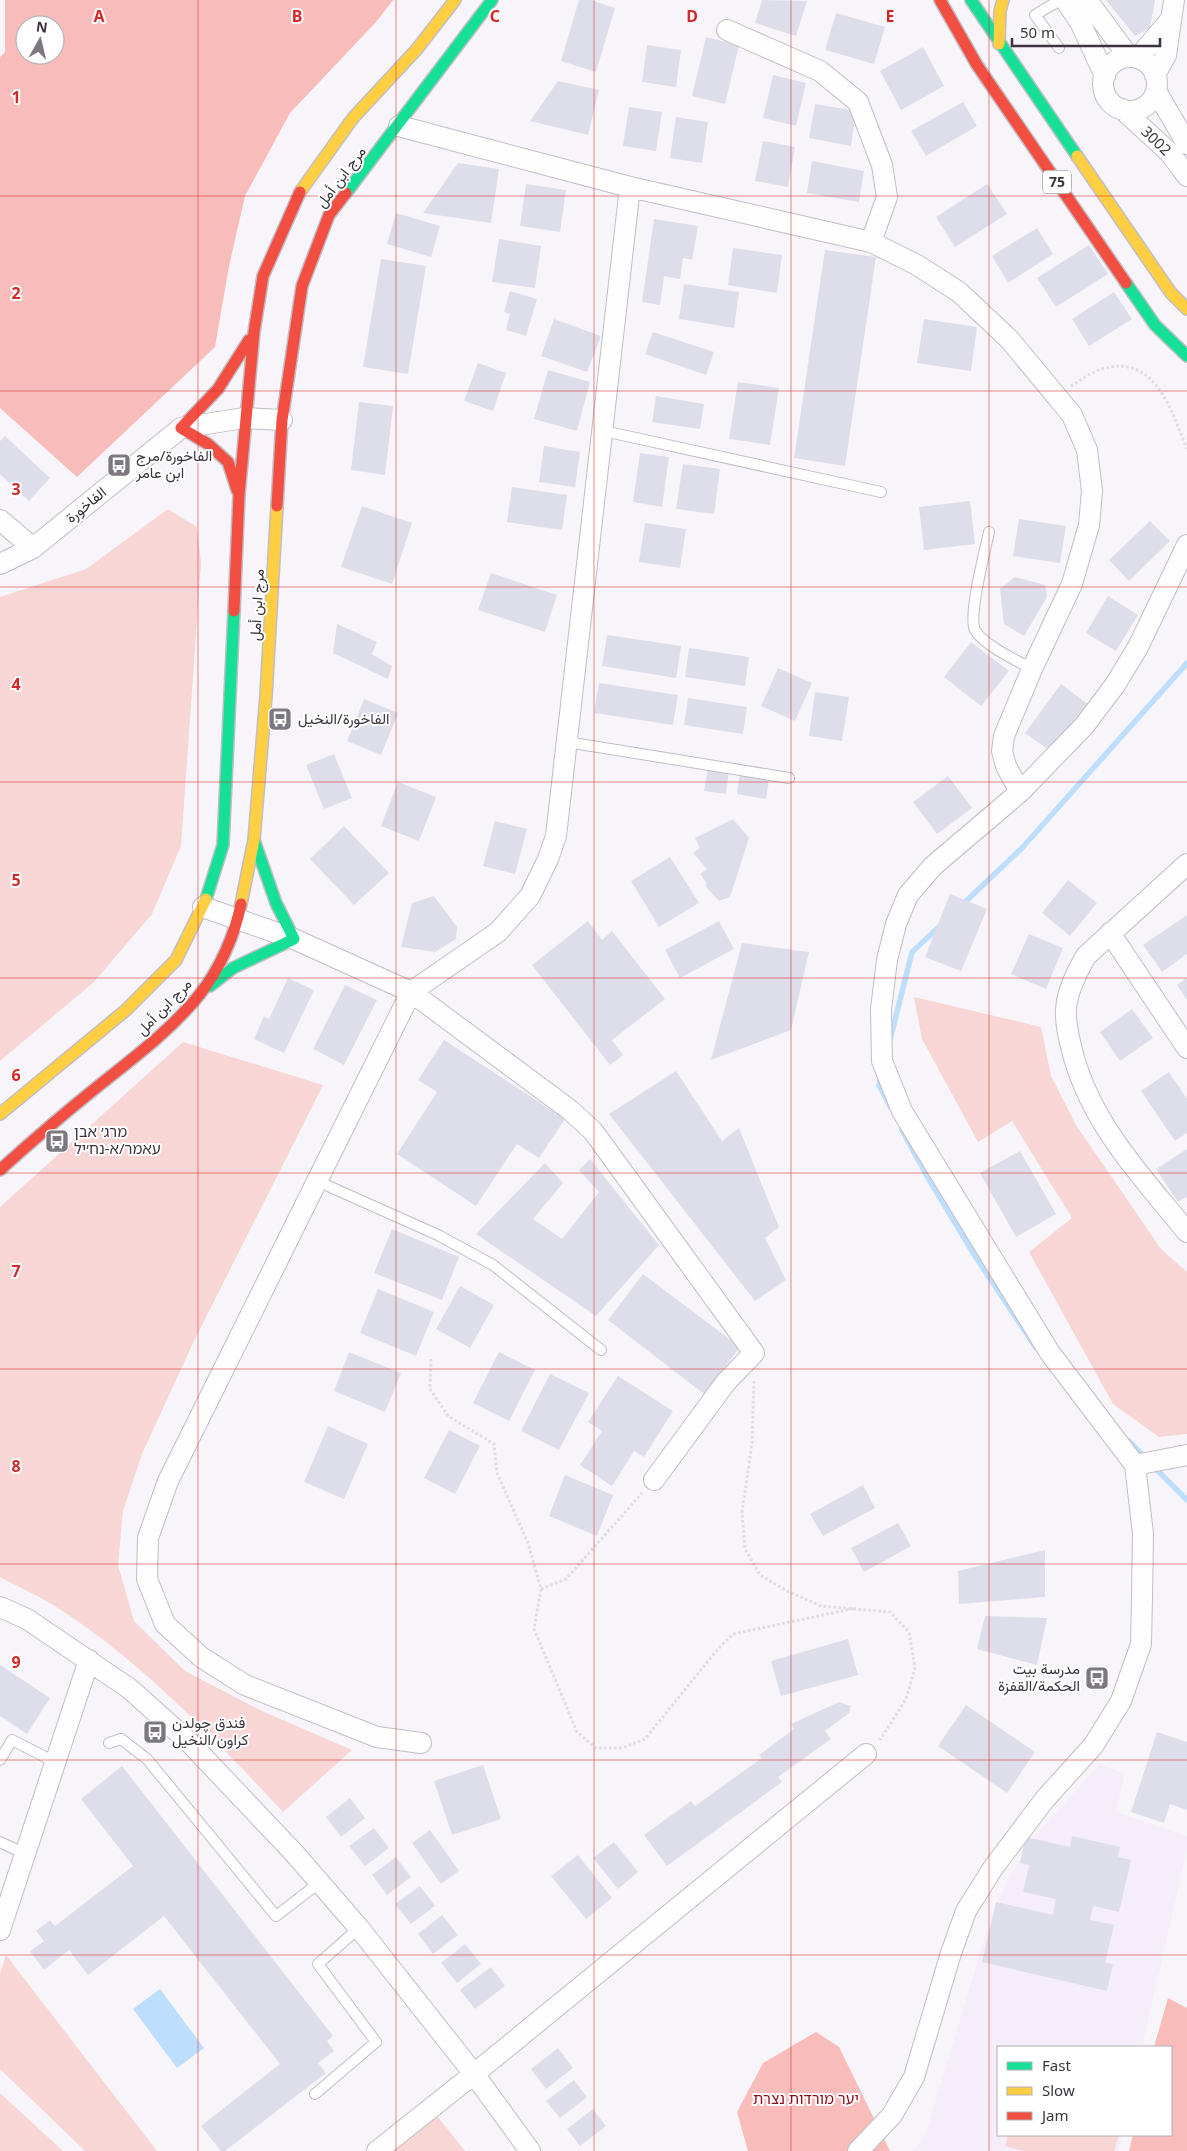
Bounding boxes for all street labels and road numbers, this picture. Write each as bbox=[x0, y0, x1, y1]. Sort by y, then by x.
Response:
street label: 3002 bbox=[1137, 121, 1176, 159]
street label: مرج ابن أمل bbox=[311, 142, 371, 212]
road number: 75 bbox=[1043, 170, 1071, 193]
street label: الفاخورة bbox=[61, 482, 110, 527]
street label: مرج ابن أمل bbox=[244, 569, 270, 641]
street label: مرج ابن أمل bbox=[131, 974, 197, 1040]

